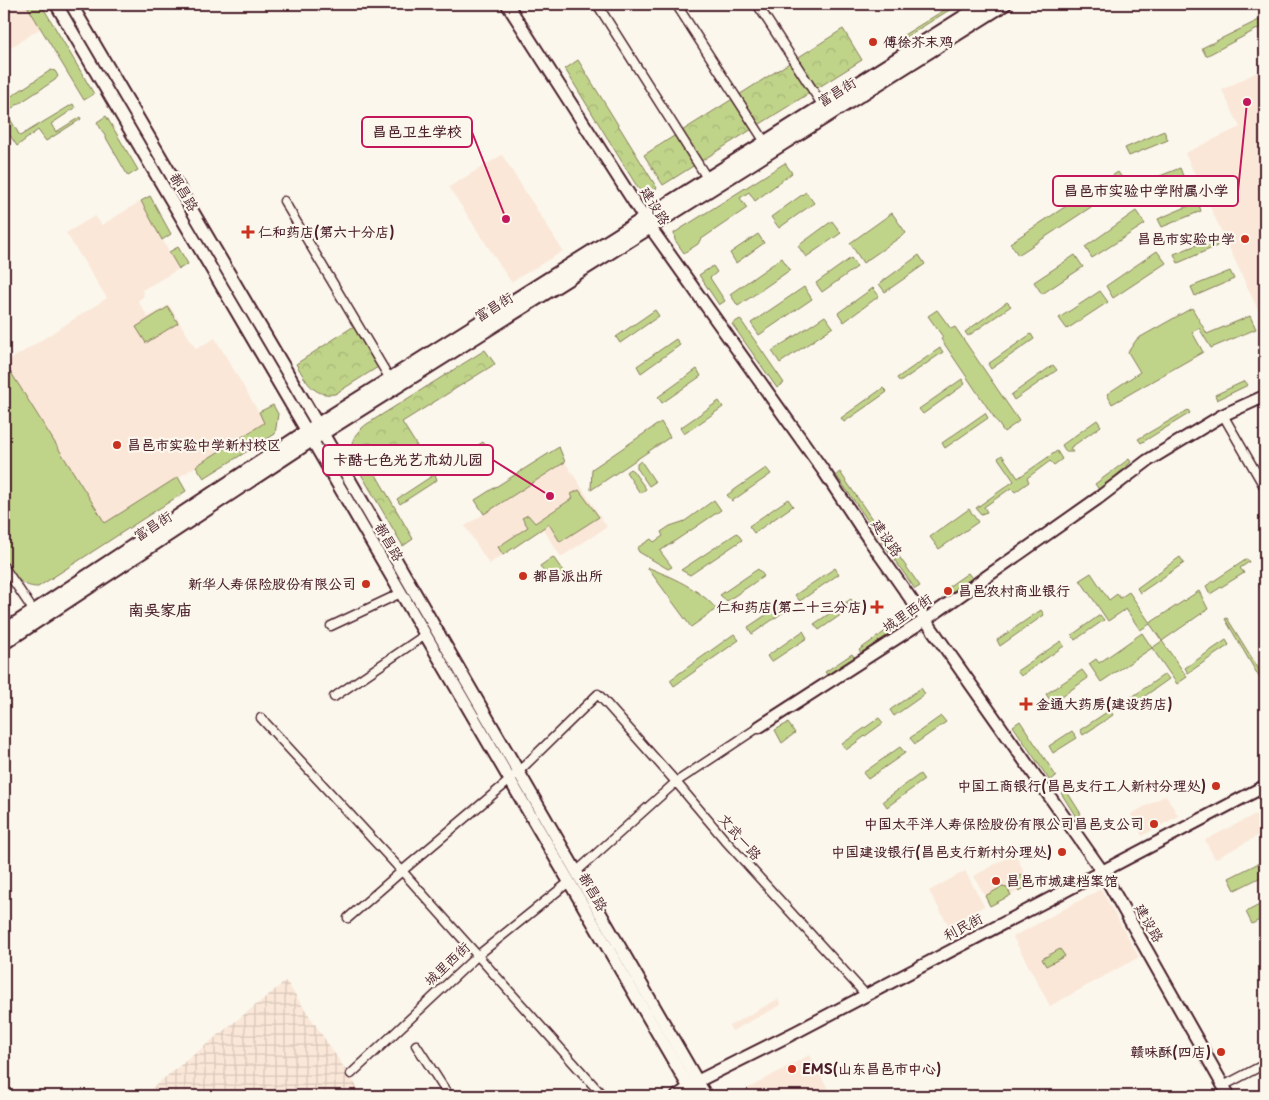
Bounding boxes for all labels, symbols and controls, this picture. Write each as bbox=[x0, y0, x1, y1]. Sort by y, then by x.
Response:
place label: 傅徐芥末鸡 bbox=[883, 31, 953, 52]
marker: 傅徐芥末鸡 bbox=[867, 36, 879, 48]
street label: 富昌街 bbox=[813, 72, 860, 112]
callout: 昌邑卫生学校 bbox=[362, 117, 472, 147]
text: 昌邑卫生学校 bbox=[372, 119, 462, 142]
street label: 都昌路 bbox=[165, 168, 204, 215]
callout: 昌邑市实验中学附属小学 bbox=[1053, 176, 1238, 206]
text: 昌邑市实验中学附属小学 bbox=[1063, 178, 1229, 201]
street label: 建设路 bbox=[635, 182, 675, 229]
place label: 仁和药店(第六十分店) bbox=[258, 221, 395, 242]
marker: 仁和药店(第六十分店) bbox=[242, 226, 254, 238]
place label: 昌邑市实验中学 bbox=[1137, 228, 1235, 249]
marker: 昌邑市实验中学 bbox=[1239, 233, 1251, 245]
street label: 富昌街 bbox=[470, 287, 517, 327]
place label: 昌邑市实验中学新村校区 bbox=[127, 434, 281, 455]
marker: 昌邑市实验中学新村校区 bbox=[111, 439, 123, 451]
callout: 卡酷七色光艺术幼儿园 bbox=[323, 445, 493, 475]
text: 卡酷七色光艺术幼儿园 bbox=[333, 447, 483, 470]
street label: 富昌街 bbox=[129, 505, 176, 546]
street label: 建设路 bbox=[867, 514, 908, 561]
street label: 都昌路 bbox=[370, 518, 409, 565]
place label: 都昌派出所 bbox=[533, 565, 603, 586]
marker: 都昌派出所 bbox=[517, 570, 529, 582]
place label: 新华人寿保险股份有限公司 bbox=[188, 573, 356, 594]
marker: 新华人寿保险股份有限公司 bbox=[360, 578, 372, 590]
place label: 昌邑农村商业银行 bbox=[958, 580, 1070, 601]
marker: 昌邑农村商业银行 bbox=[942, 585, 954, 597]
street label: 城里西街 bbox=[878, 588, 936, 637]
place label: 仁和药店(第二十三分店) bbox=[716, 596, 867, 617]
district label: 南吴家庙 bbox=[128, 597, 192, 621]
marker: 仁和药店(第二十三分店) bbox=[871, 601, 883, 613]
place label: 金通大药房(建设药店) bbox=[1036, 693, 1173, 714]
marker: 金通大药房(建设药店) bbox=[1020, 698, 1032, 710]
place label: 中国工商银行(昌邑支行工人新村分理处) bbox=[957, 775, 1206, 796]
marker: 中国工商银行(昌邑支行工人新村分理处) bbox=[1210, 780, 1222, 792]
street label: 文武一路 bbox=[714, 809, 767, 865]
place label: 中国太平洋人寿保险股份有限公司昌邑支公司 bbox=[864, 813, 1144, 834]
marker: 中国太平洋人寿保险股份有限公司昌邑支公司 bbox=[1148, 818, 1160, 830]
place label: 中国建设银行(昌邑支行新村分理处) bbox=[831, 841, 1052, 862]
marker: 中国建设银行(昌邑支行新村分理处) bbox=[1056, 846, 1068, 858]
street label: 都昌路 bbox=[574, 868, 613, 915]
place label: 昌邑市城建档案馆 bbox=[1006, 870, 1118, 891]
marker: 昌邑市城建档案馆 bbox=[990, 875, 1002, 887]
street label: 建设路 bbox=[1130, 899, 1169, 946]
street label: 利民街 bbox=[939, 907, 986, 946]
street label: 城里西街 bbox=[419, 937, 474, 990]
place label: 赣味酥(四店) bbox=[1130, 1041, 1211, 1062]
marker: 赣味酥(四店) bbox=[1215, 1046, 1227, 1058]
place label: EMS(山东昌邑市中心) bbox=[802, 1058, 941, 1079]
marker: EMS(山东昌邑市中心) bbox=[786, 1063, 798, 1075]

